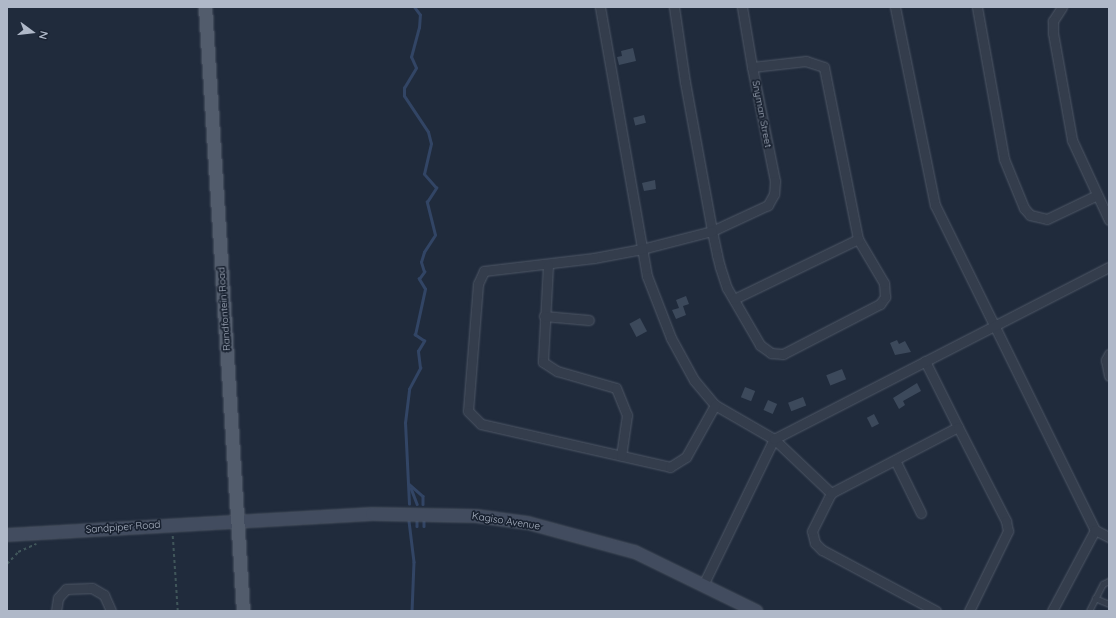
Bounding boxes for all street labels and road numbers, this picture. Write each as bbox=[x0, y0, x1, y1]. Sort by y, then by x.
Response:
street label: Snyman Street bbox=[750, 79, 774, 149]
street label: Randfontein Road bbox=[215, 267, 233, 351]
street label: Kagiso Avenue bbox=[471, 510, 541, 532]
street label: Sandpiper Road bbox=[85, 518, 161, 536]

